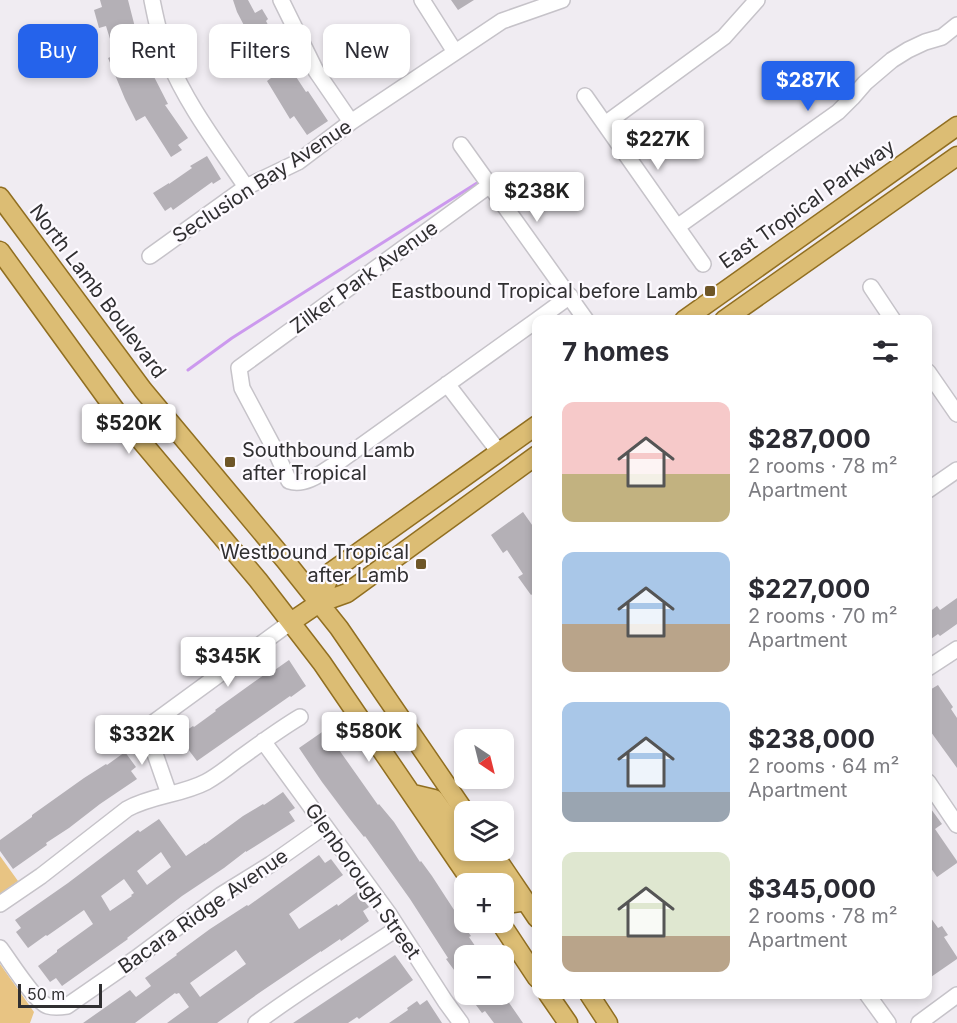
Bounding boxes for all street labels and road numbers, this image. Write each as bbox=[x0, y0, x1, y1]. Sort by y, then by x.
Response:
street label: Seclusion Bay Avenue bbox=[168, 114, 356, 248]
street label: East Tropical Parkway bbox=[715, 134, 899, 274]
street label: North Lamb Boulevard bbox=[25, 199, 171, 383]
street label: Zilker Park Avenue bbox=[286, 215, 442, 339]
street label: Glenborough Street bbox=[300, 798, 426, 964]
street label: Bacara Ridge Avenue bbox=[114, 843, 292, 979]

